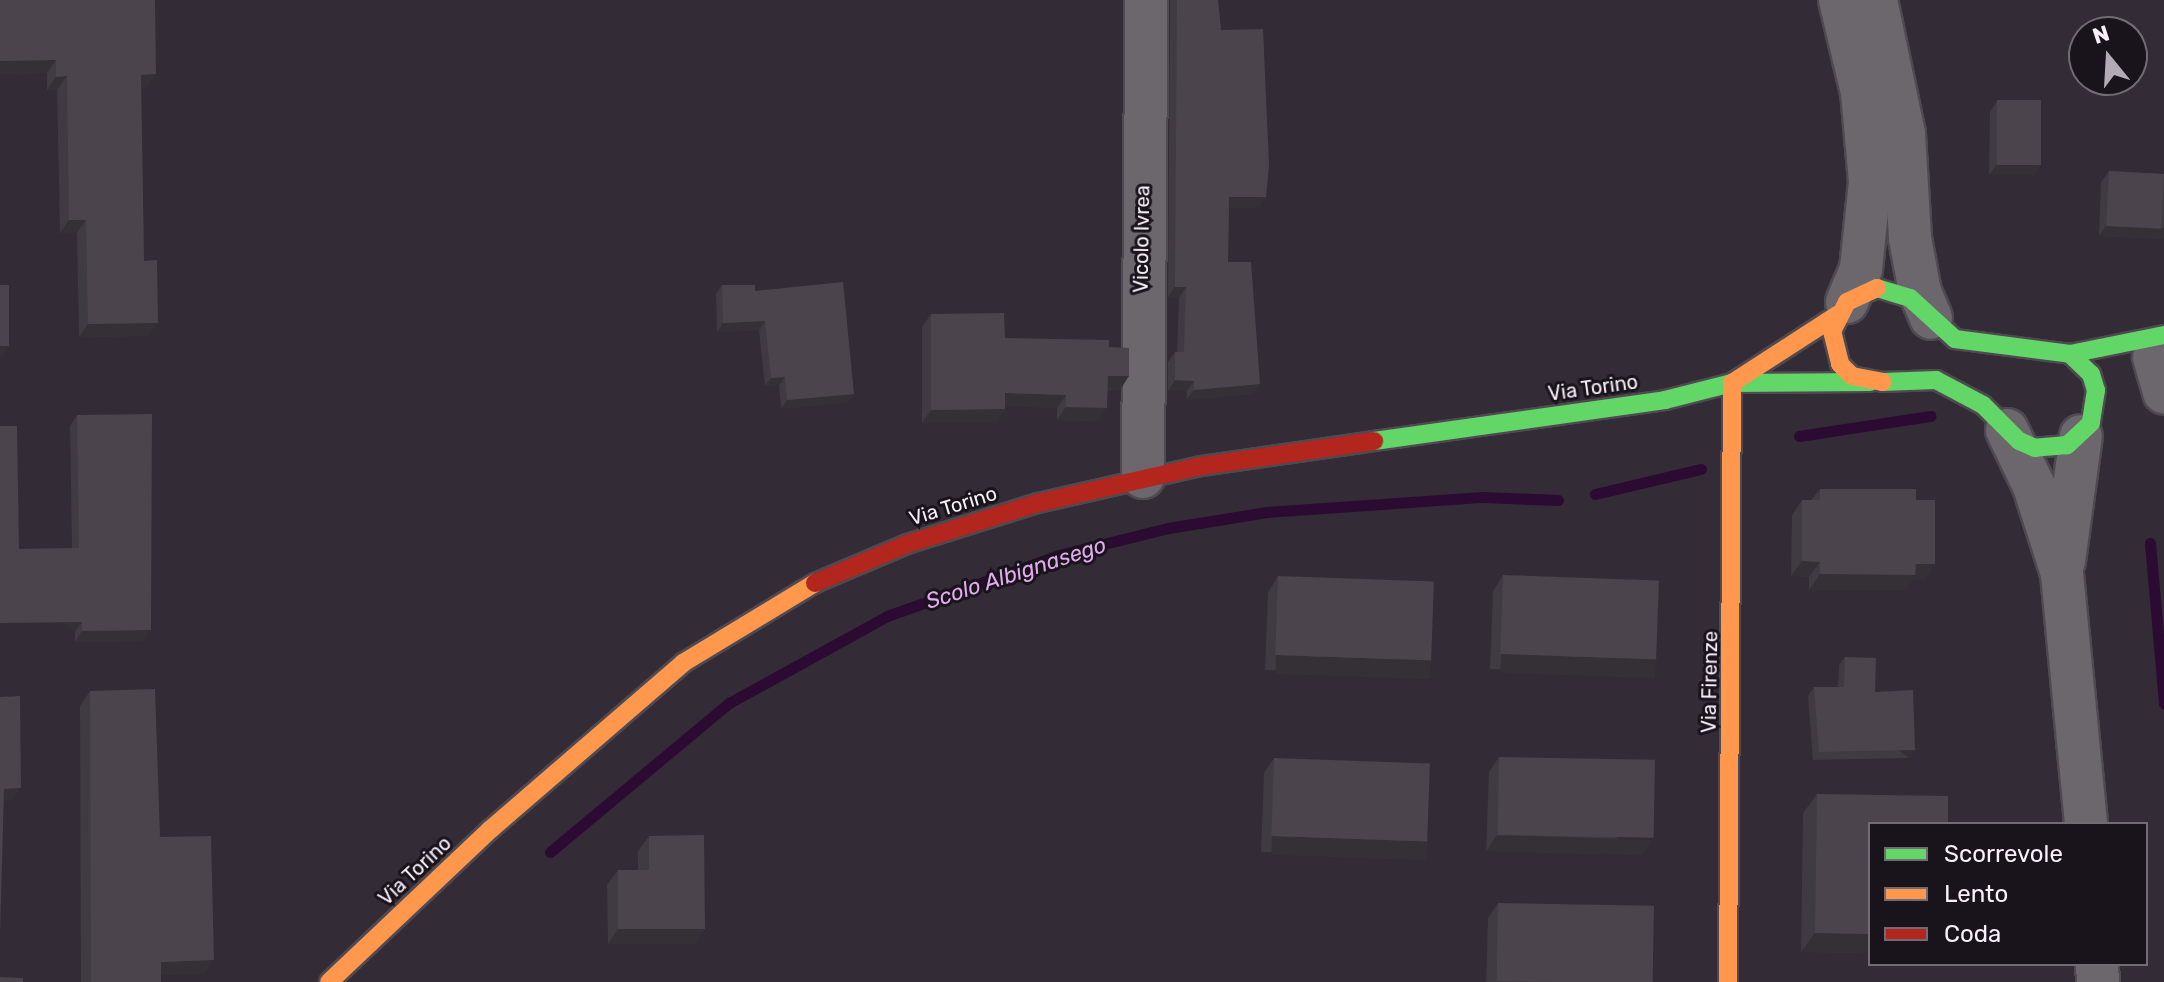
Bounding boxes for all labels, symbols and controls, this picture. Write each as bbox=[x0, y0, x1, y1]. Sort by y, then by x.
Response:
north arrow bbox=[2068, 16, 2148, 96]
text: N bbox=[2089, 19, 2113, 50]
street label: Vicolo Ivrea bbox=[1129, 185, 1155, 293]
street label: Via Torino bbox=[1546, 370, 1640, 406]
street label: Via Torino bbox=[906, 481, 1000, 531]
water label: Scolo Albignasego bbox=[922, 531, 1110, 615]
street label: Via Firenze bbox=[1697, 631, 1723, 733]
legend bbox=[1868, 822, 2148, 966]
street label: Via Torino bbox=[374, 831, 456, 911]
text: Scorrevole bbox=[1944, 840, 2063, 868]
text: Lento bbox=[1944, 880, 2008, 908]
text: Coda bbox=[1944, 920, 2001, 948]

